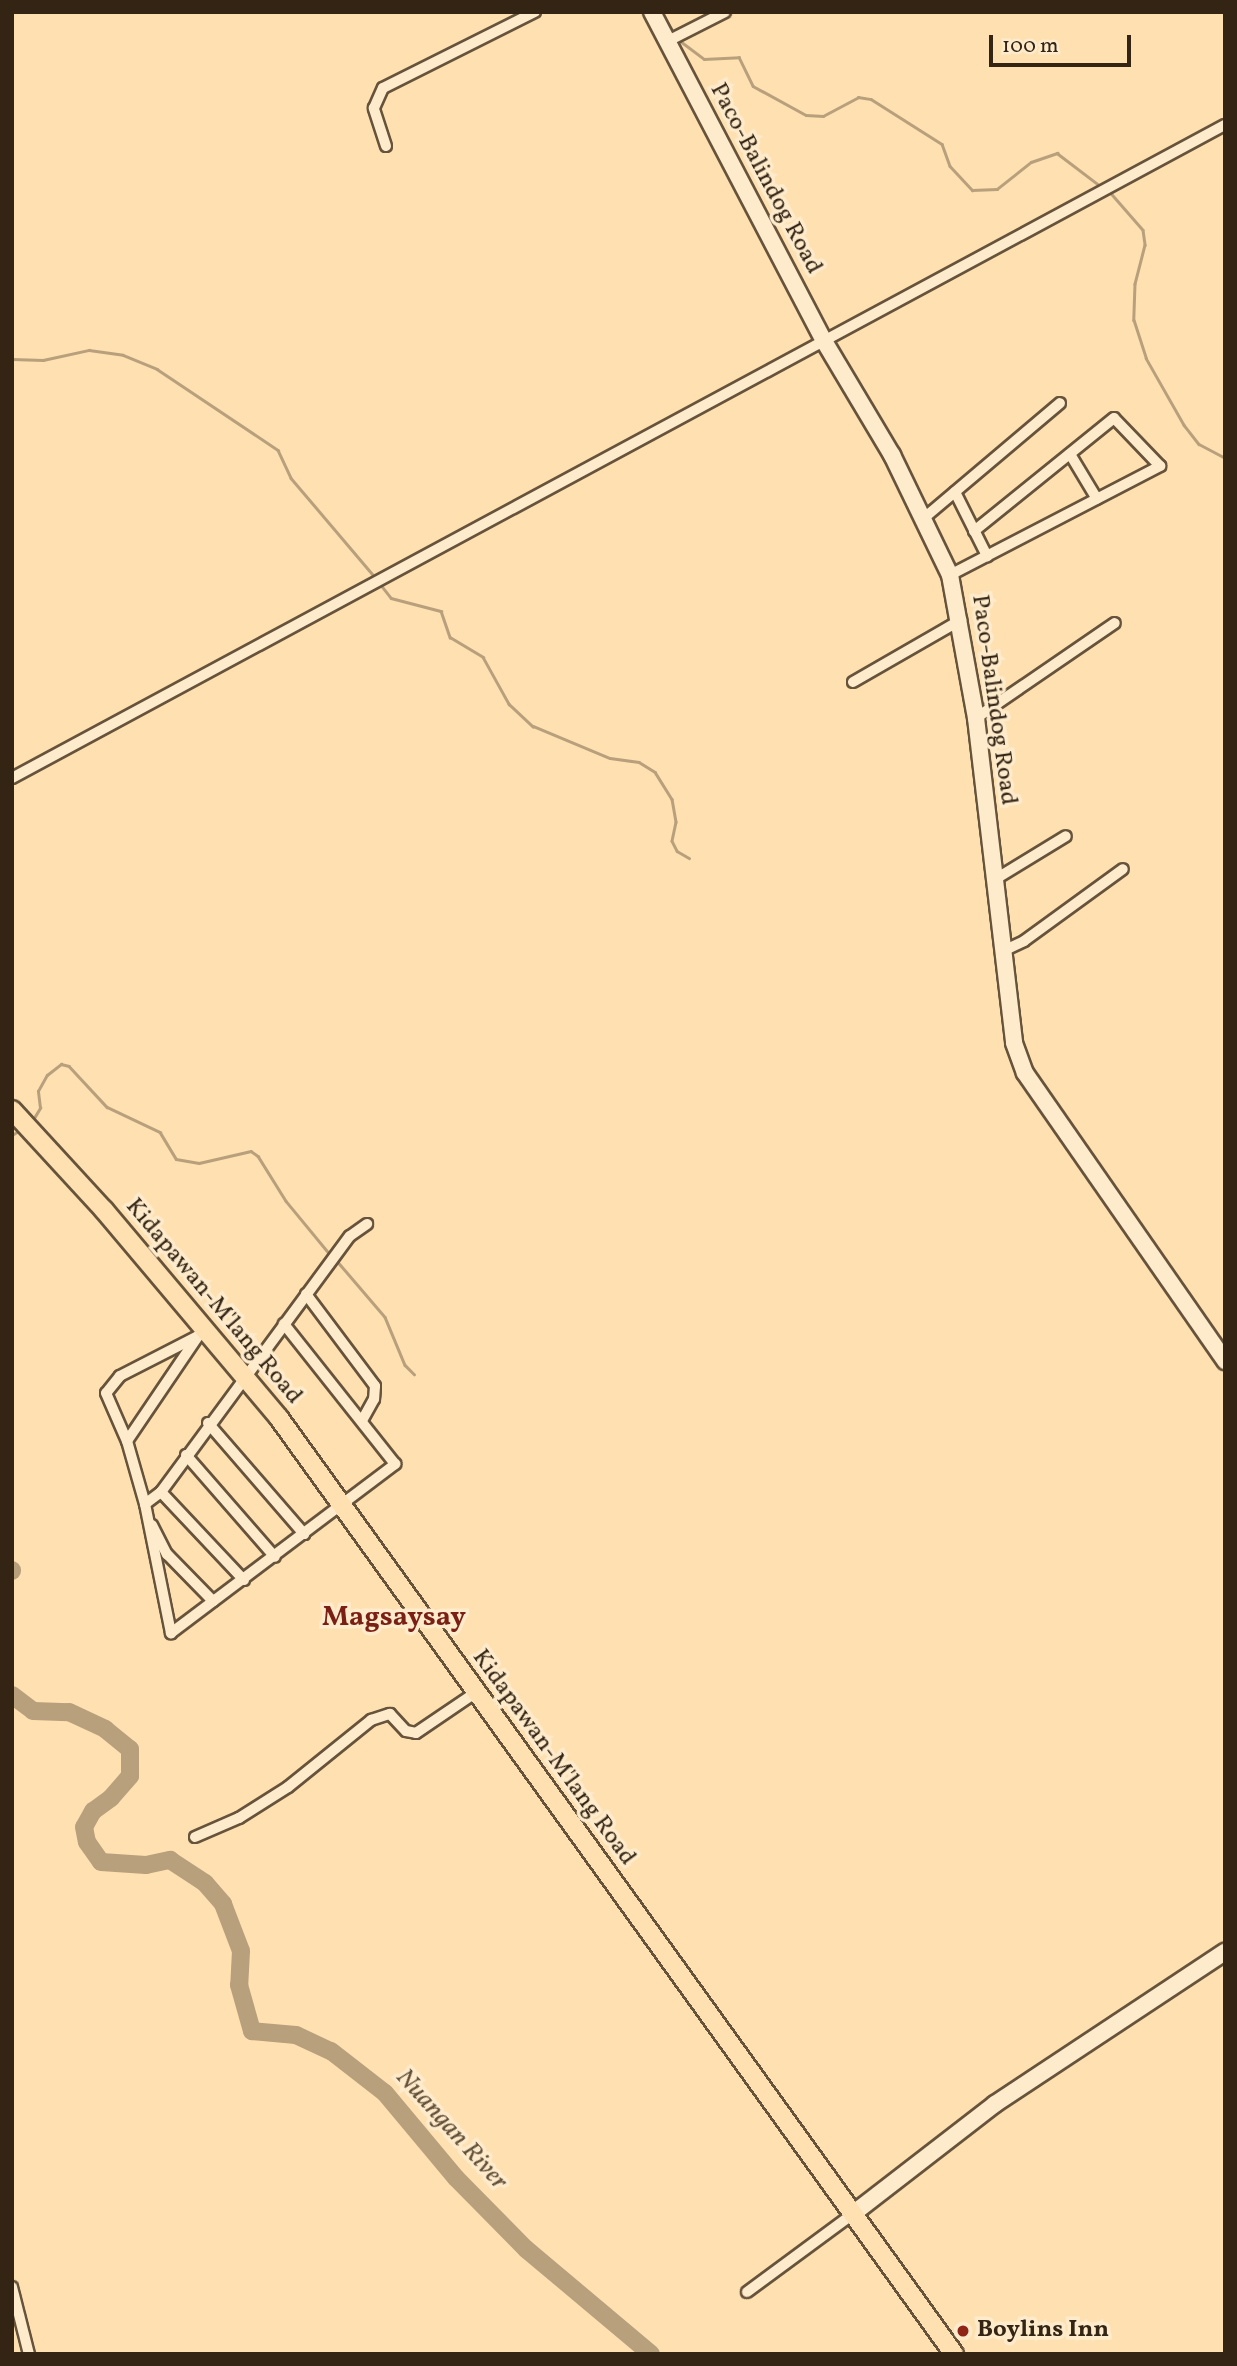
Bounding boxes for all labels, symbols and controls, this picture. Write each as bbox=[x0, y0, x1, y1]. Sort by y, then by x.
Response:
scale bar bbox=[992, 21, 1134, 65]
text: 100 m bbox=[1002, 32, 1059, 61]
street label: Paco-Balindog Road bbox=[703, 79, 827, 279]
street label: Paco-Balindog Road bbox=[964, 593, 1022, 807]
street label: Kidapawan-M'lang Road bbox=[118, 1193, 308, 1411]
district label: Magsaysay bbox=[322, 1601, 466, 1635]
street label: Kidapawan-M'lang Road bbox=[465, 1644, 641, 1872]
water label: Nuangan River bbox=[388, 2063, 514, 2197]
place label: Boylins Inn bbox=[977, 2317, 1109, 2345]
marker: Boylins Inn bbox=[955, 2323, 971, 2339]

